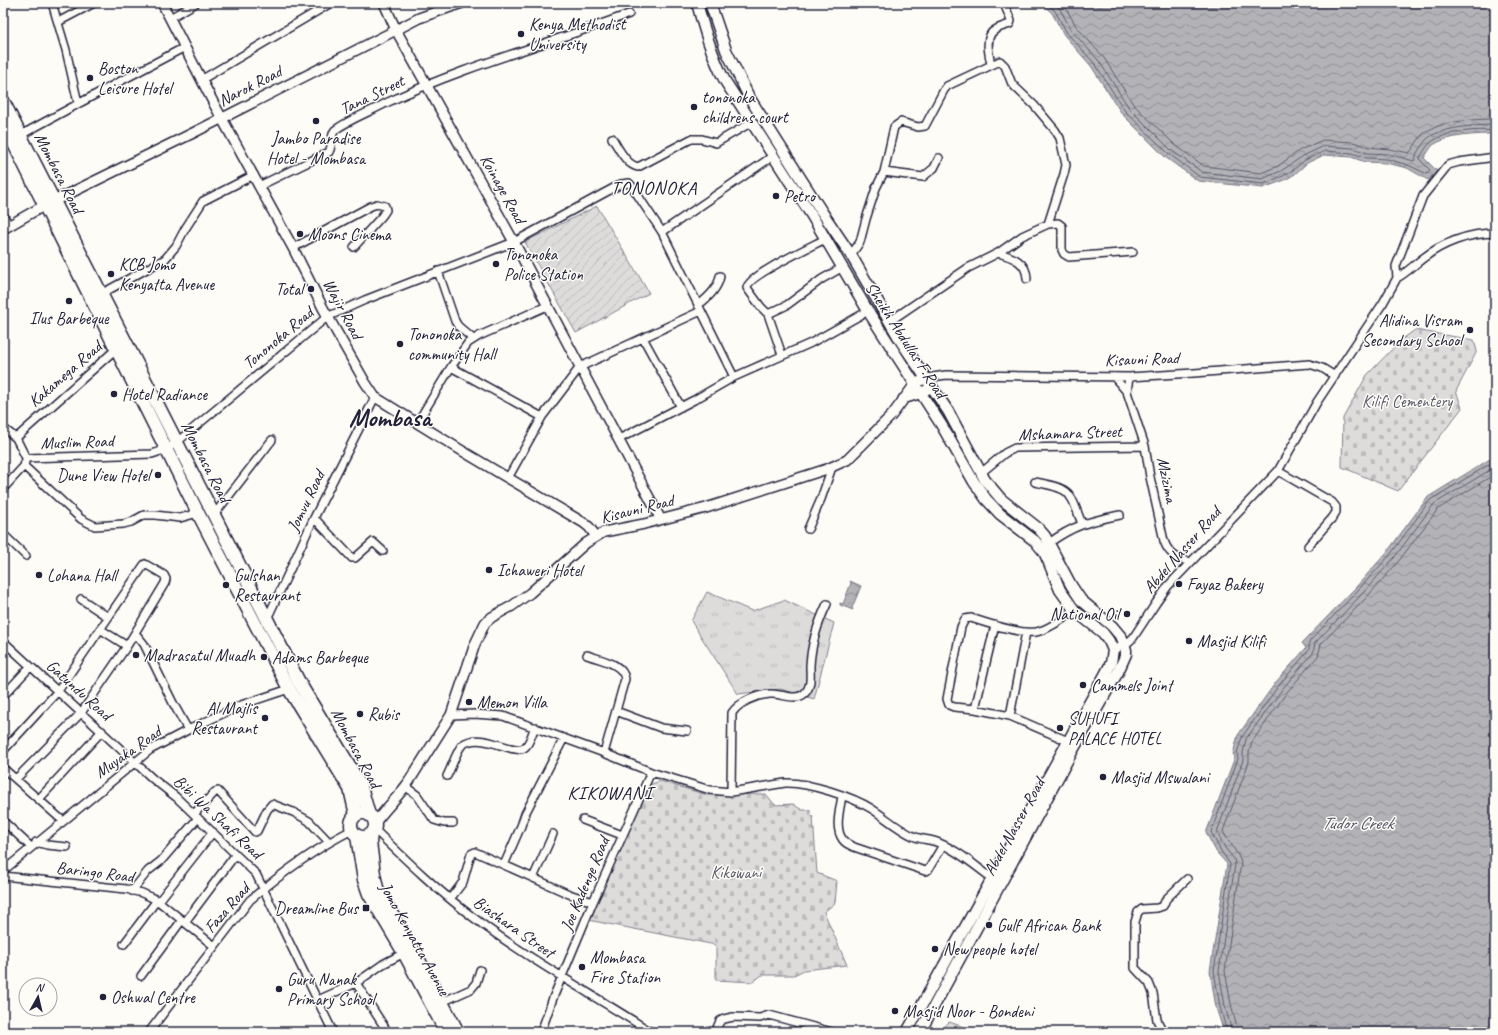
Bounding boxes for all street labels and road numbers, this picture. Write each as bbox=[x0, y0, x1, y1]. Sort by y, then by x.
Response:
street label: Narok Road bbox=[215, 60, 287, 111]
street label: Tana Street bbox=[336, 69, 410, 120]
street label: Mombasa Road bbox=[30, 129, 89, 219]
street label: Koinage Road bbox=[475, 151, 532, 229]
street label: Wajir Road bbox=[318, 275, 369, 345]
street label: Sheikh Abdullas F.Road bbox=[861, 278, 953, 404]
street label: Tononoka Road bbox=[238, 301, 319, 374]
street label: Kakamega Road bbox=[24, 335, 108, 412]
street label: Kisauni Road bbox=[1105, 347, 1182, 371]
street label: Mombasa Road bbox=[177, 418, 236, 508]
street label: Mshamara Street bbox=[1018, 421, 1124, 445]
street label: Muslim Road bbox=[40, 430, 116, 454]
street label: Mzizima bbox=[1152, 455, 1182, 507]
street label: Jomvu Road bbox=[282, 465, 331, 536]
street label: Kisauni Road bbox=[598, 489, 678, 528]
street label: Abdel Nasser Road bbox=[1139, 501, 1227, 598]
street label: Gatundu Road bbox=[42, 655, 118, 726]
street label: Mombasa Road bbox=[326, 705, 387, 794]
street label: Muyaka Road bbox=[91, 720, 167, 783]
street label: Bibi Wa Shafi Road bbox=[169, 770, 269, 865]
street label: Abdel Nasser Road bbox=[979, 773, 1050, 879]
street label: Joe Kadenge Road bbox=[555, 832, 615, 935]
street label: Baringo Road bbox=[55, 857, 137, 887]
street label: Faza Road bbox=[200, 876, 257, 937]
street label: Jomo Kenyatta Avenue bbox=[375, 878, 455, 1001]
street label: Biashara Street bbox=[469, 891, 561, 964]

